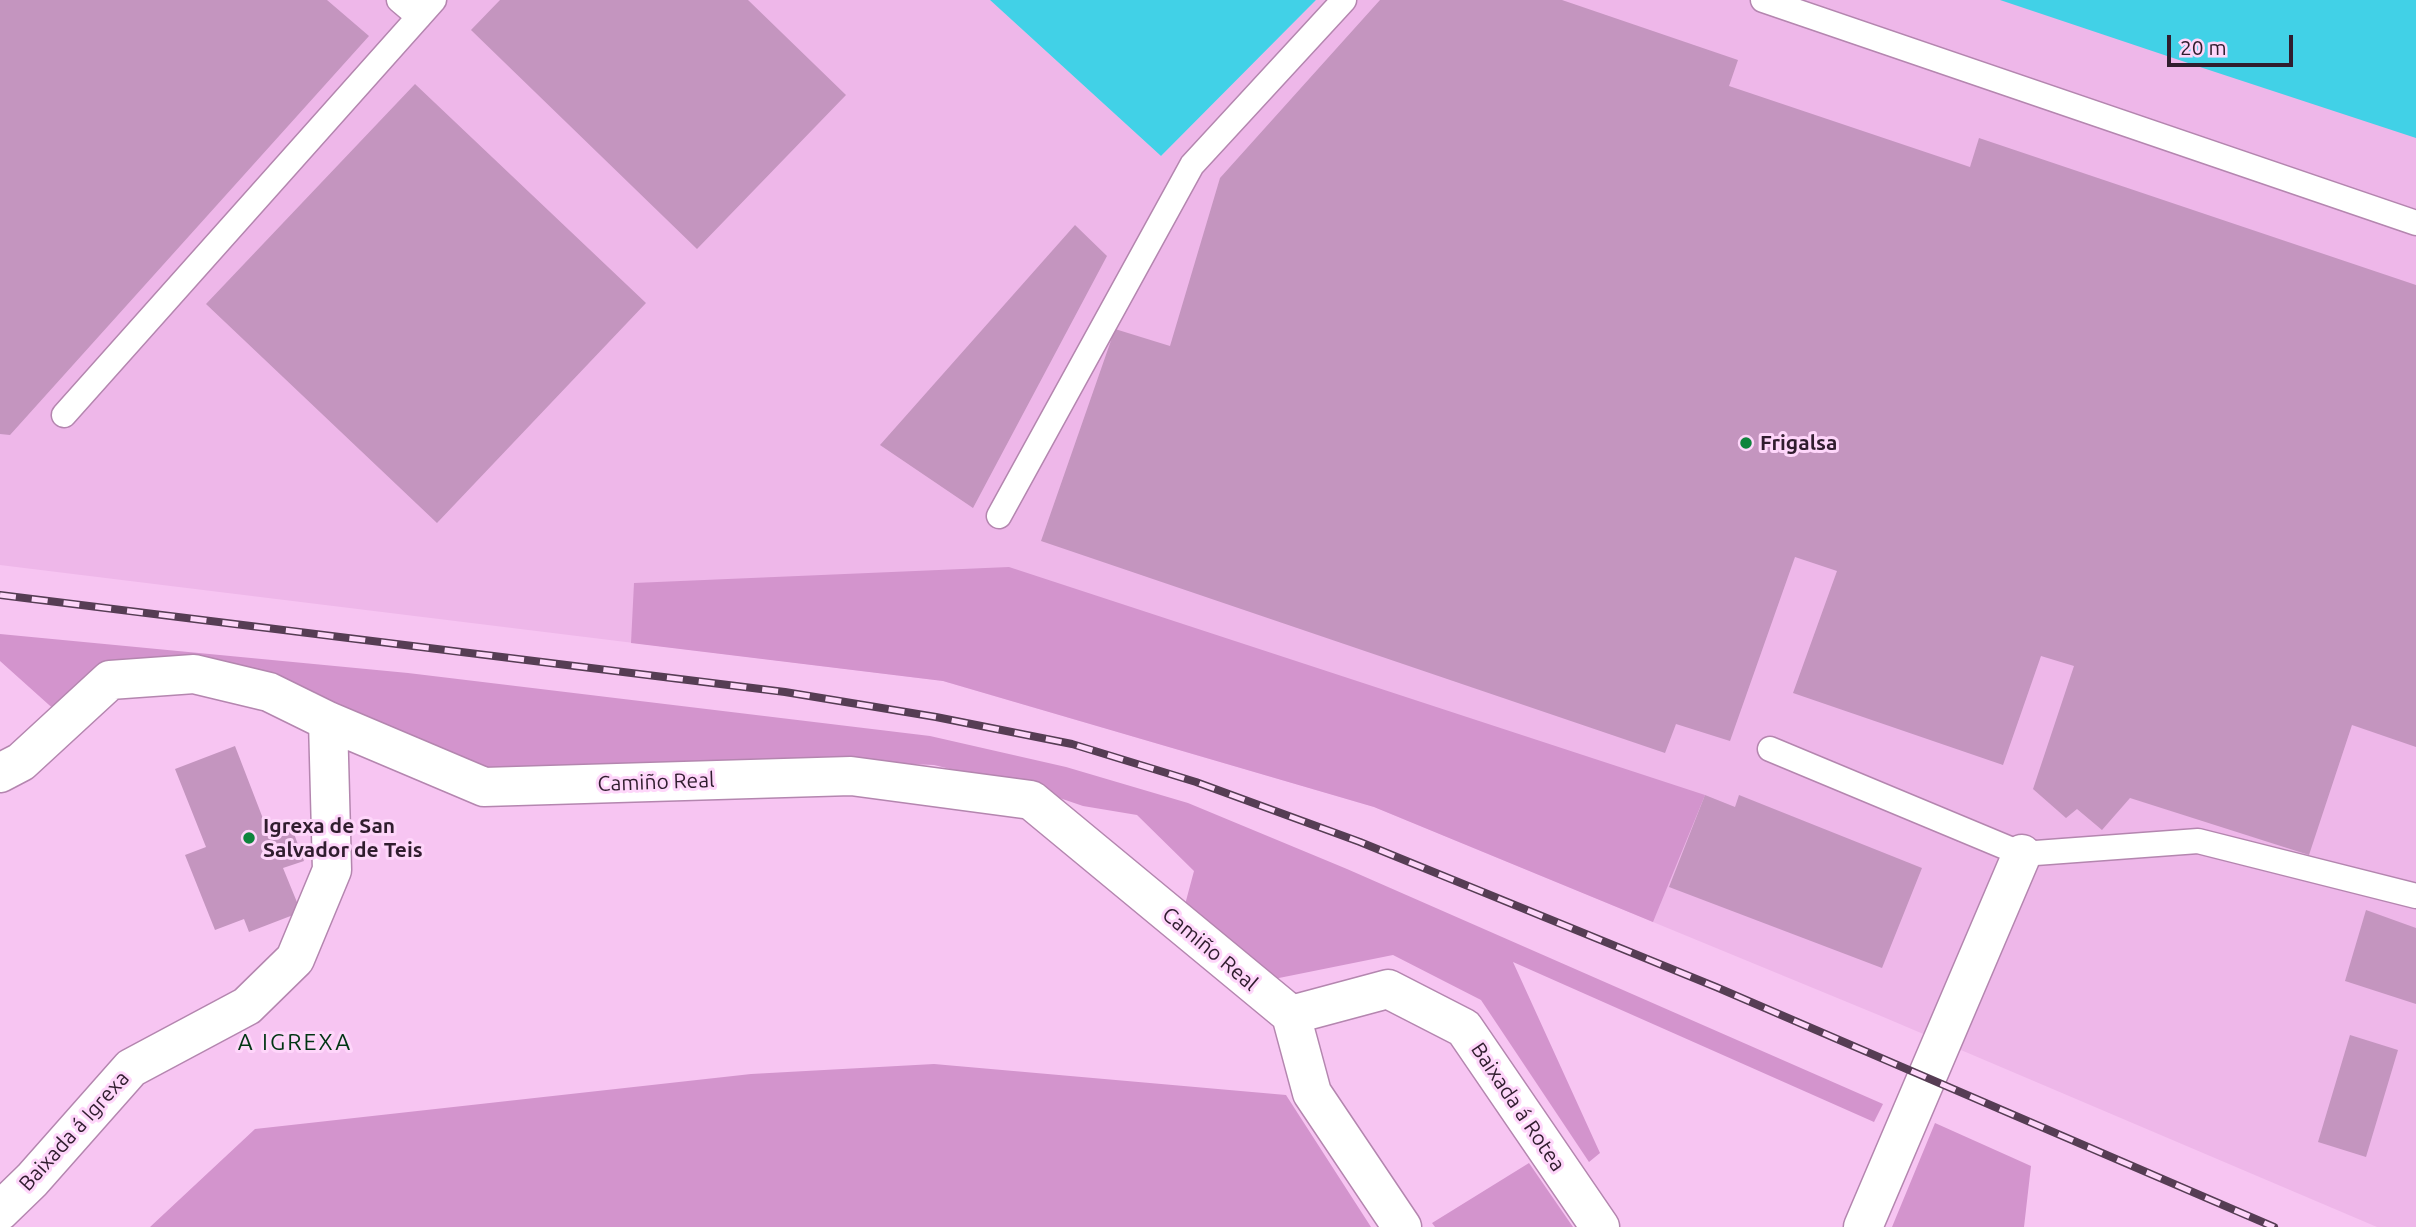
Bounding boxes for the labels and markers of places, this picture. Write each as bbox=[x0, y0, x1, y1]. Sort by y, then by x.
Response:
place label: Frigalsa bbox=[1760, 430, 1837, 456]
marker: Frigalsa bbox=[1738, 435, 1754, 451]
place label: Igrexa de San Salvador de Teis bbox=[263, 813, 423, 863]
marker: Igrexa de San Salvador de Teis bbox=[241, 830, 257, 846]

